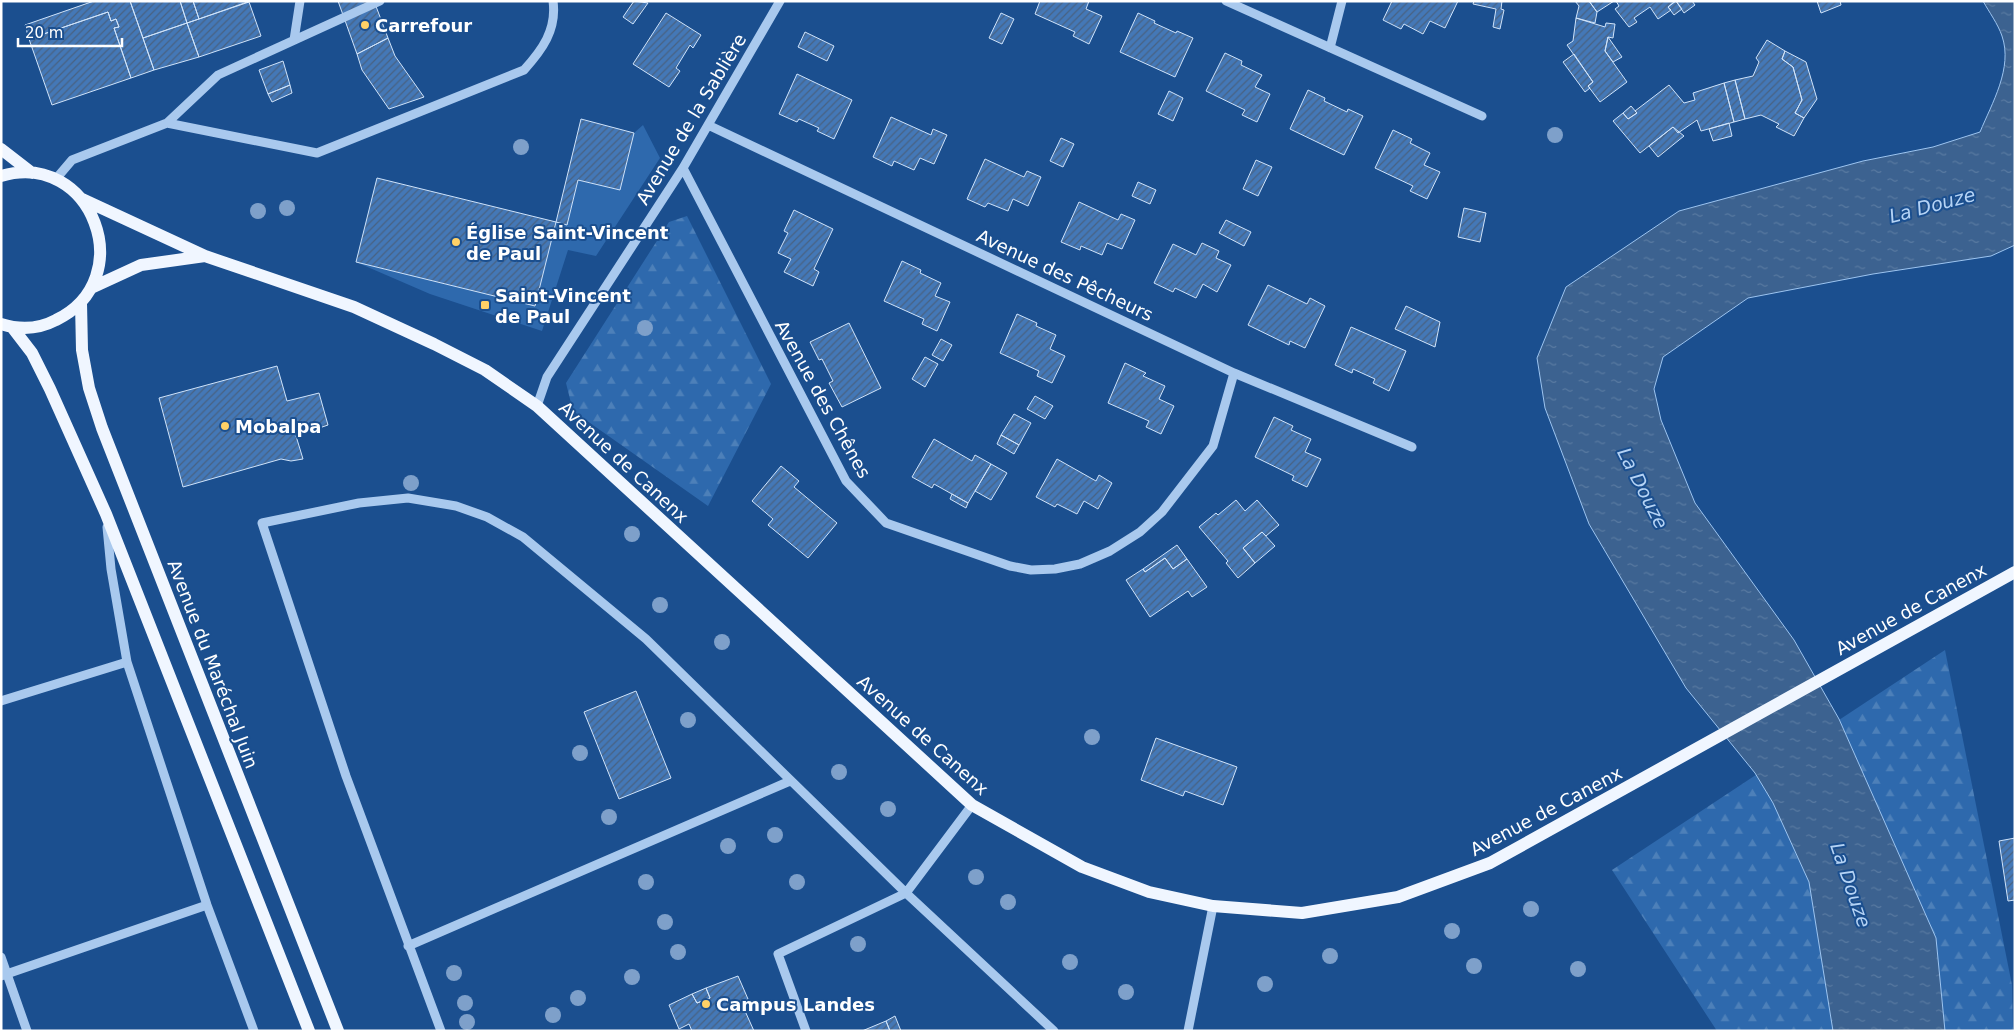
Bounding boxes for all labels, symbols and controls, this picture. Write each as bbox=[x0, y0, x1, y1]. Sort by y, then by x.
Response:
scale bar bbox=[18, 15, 121, 47]
place label: Carrefour bbox=[375, 15, 472, 36]
marker: Carrefour bbox=[359, 19, 371, 31]
text: 20 m bbox=[25, 24, 63, 42]
street label: Avenue de la Sablière bbox=[632, 30, 750, 208]
water label: La Douze bbox=[1887, 183, 1977, 227]
place label: Église Saint-Vincent de Paul bbox=[466, 222, 669, 264]
street label: Avenue des Pêcheurs bbox=[974, 225, 1156, 325]
marker: Église Saint-Vincent de Paul bbox=[450, 236, 462, 248]
place label: Saint-Vincent de Paul bbox=[495, 285, 631, 327]
marker: Saint-Vincent de Paul bbox=[479, 299, 491, 311]
street label: Avenue des Chênes bbox=[771, 316, 875, 482]
street label: Avenue de Canenx bbox=[555, 397, 693, 528]
place label: Mobalpa bbox=[235, 416, 322, 437]
marker: Mobalpa bbox=[219, 420, 231, 432]
water label: La Douze bbox=[1613, 444, 1673, 532]
street label: Avenue du Maréchal Juin bbox=[163, 557, 263, 771]
street label: Avenue de Canenx bbox=[1832, 559, 1990, 659]
street label: Avenue de Canenx bbox=[853, 671, 993, 800]
street label: Avenue de Canenx bbox=[1466, 762, 1626, 860]
water label: La Douze bbox=[1826, 840, 1876, 930]
place label: Campus Landes bbox=[716, 994, 875, 1015]
marker: Campus Landes bbox=[700, 998, 712, 1010]

